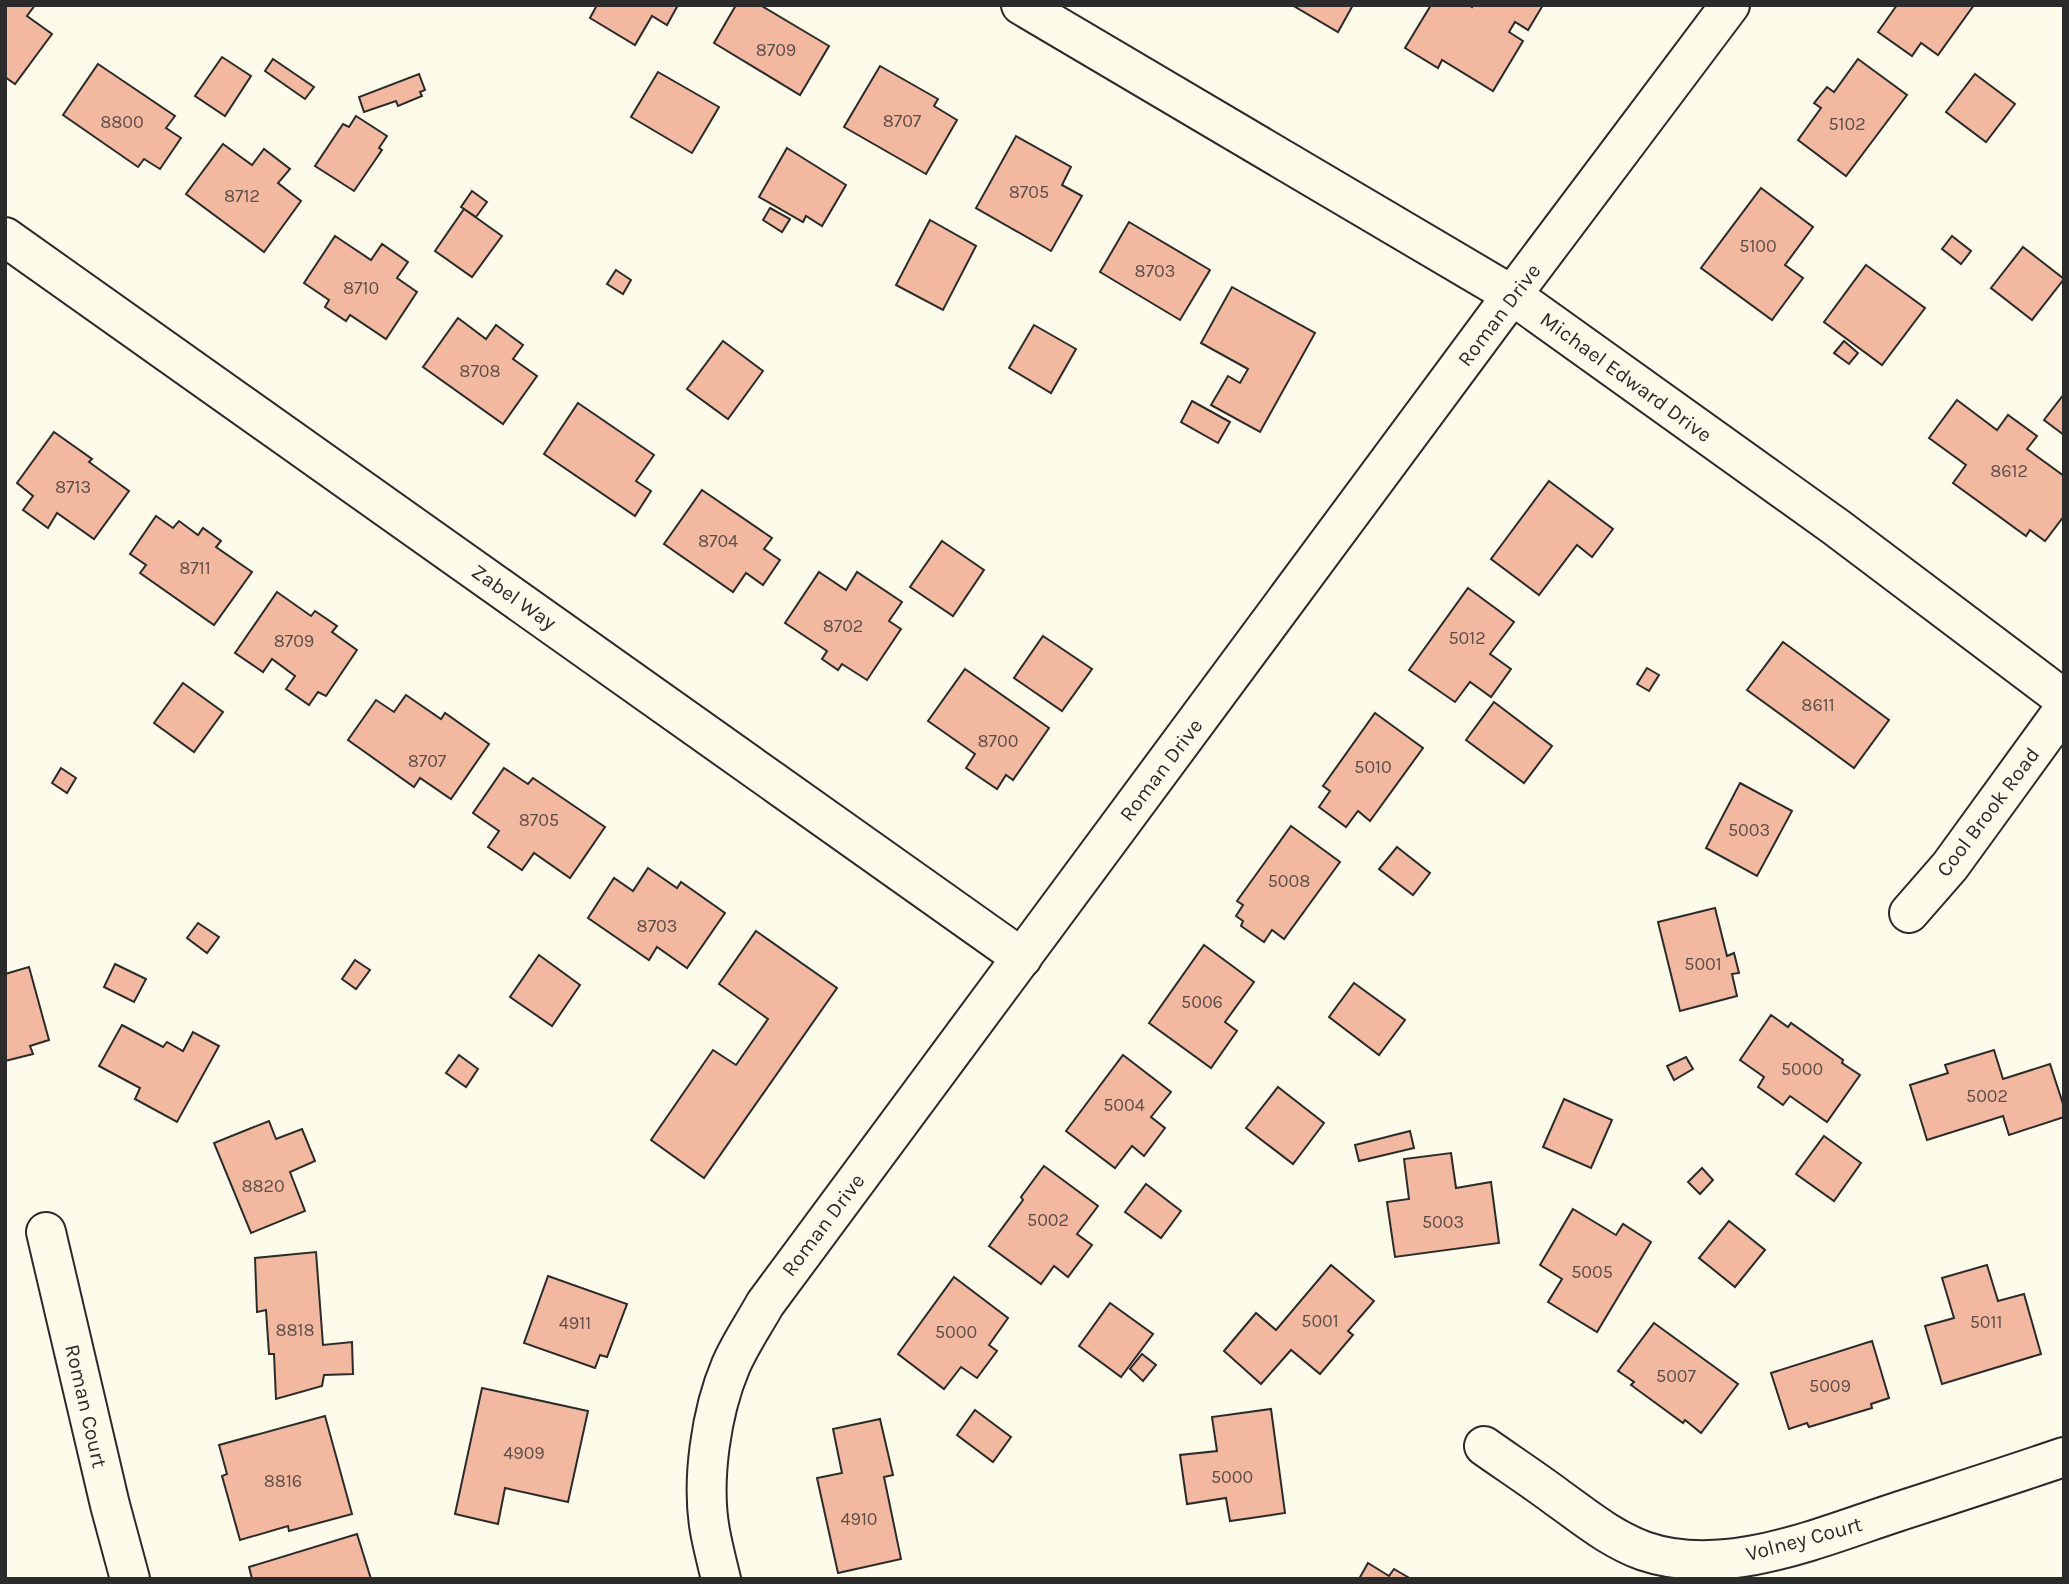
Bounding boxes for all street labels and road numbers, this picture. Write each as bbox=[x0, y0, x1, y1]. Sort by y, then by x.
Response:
street label: Roman Drive bbox=[1453, 259, 1545, 371]
street label: Michael Edward Drive bbox=[1536, 307, 1716, 447]
street label: Zabel Way bbox=[467, 559, 561, 635]
street label: Roman Drive bbox=[1115, 714, 1207, 826]
street label: Cool Brook Road bbox=[1932, 743, 2044, 881]
street label: Roman Drive bbox=[777, 1169, 869, 1281]
street label: Roman Court bbox=[60, 1342, 112, 1470]
street label: Volney Court bbox=[1743, 1512, 1865, 1566]

